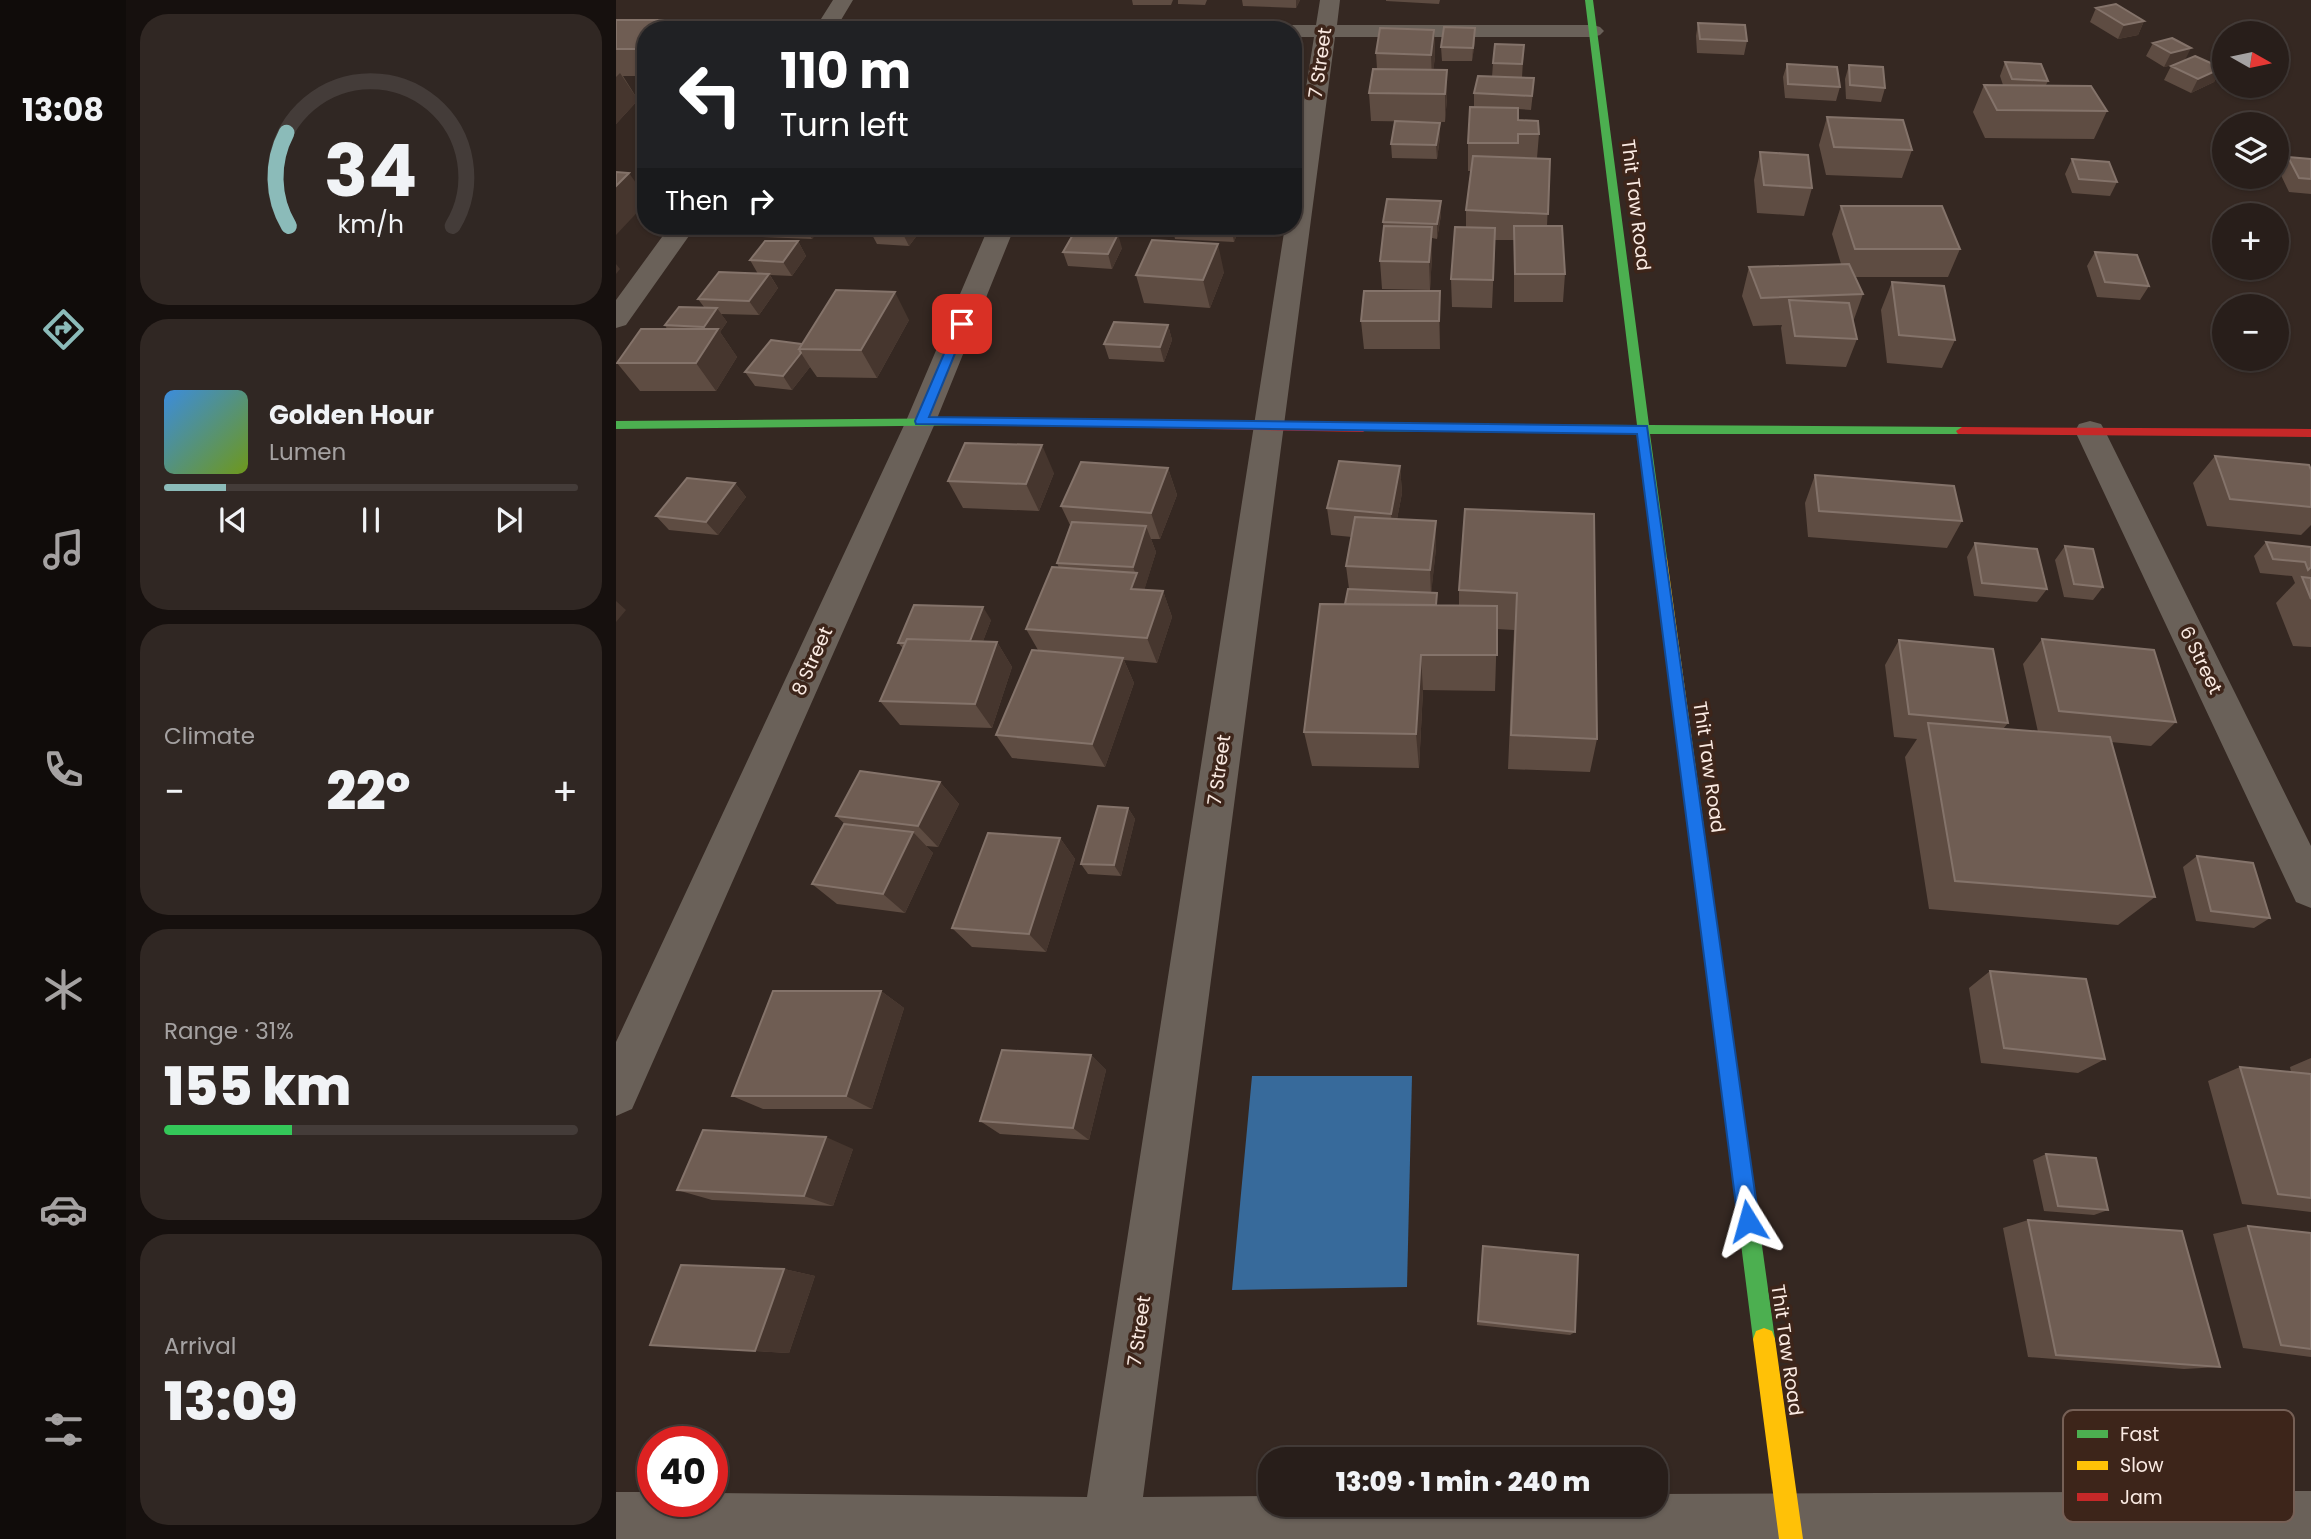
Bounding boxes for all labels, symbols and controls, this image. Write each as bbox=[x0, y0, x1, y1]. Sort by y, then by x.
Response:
north arrow bbox=[2212, 21, 2289, 98]
map controls bbox=[2212, 21, 2289, 371]
street label: 7 Street bbox=[1302, 26, 1338, 100]
text: 110 m bbox=[780, 37, 911, 105]
icon: left bbox=[665, 49, 756, 140]
text: 13:08 bbox=[22, 87, 104, 132]
text: Turn left bbox=[780, 102, 909, 147]
button: layers bbox=[2212, 112, 2289, 189]
text: 34 bbox=[324, 120, 418, 221]
street label: Thit Taw Road bbox=[1615, 138, 1657, 272]
icon: right bbox=[742, 182, 780, 220]
text: Then bbox=[665, 183, 728, 219]
button: + bbox=[2212, 203, 2289, 280]
text: km/h bbox=[338, 206, 404, 241]
pin bbox=[932, 294, 992, 354]
button: − bbox=[2212, 294, 2289, 371]
icon: directions bbox=[39, 305, 88, 354]
icon: arrive bbox=[943, 305, 981, 343]
text: Golden Hour bbox=[269, 397, 434, 433]
text: Lumen bbox=[269, 436, 346, 468]
icon: previous bbox=[214, 501, 252, 539]
icon: pause bbox=[352, 501, 390, 539]
icon: next bbox=[490, 501, 528, 539]
icon: music bbox=[39, 525, 88, 574]
street label: 6 Street bbox=[2173, 621, 2229, 699]
street label: 8 Street bbox=[785, 622, 839, 700]
street label: Thit Taw Road bbox=[1686, 700, 1732, 834]
text: Climate bbox=[164, 720, 255, 752]
street label: 7 Street bbox=[1201, 733, 1237, 807]
icon: phone bbox=[39, 745, 88, 794]
text: 22° bbox=[326, 755, 411, 828]
text: − bbox=[164, 765, 185, 818]
text: + bbox=[552, 765, 578, 818]
icon: climate bbox=[39, 965, 88, 1014]
text: Range · 31% bbox=[164, 1015, 294, 1047]
text: 155 km bbox=[164, 1050, 351, 1123]
position arrow bbox=[1711, 1184, 1785, 1258]
icon: car bbox=[39, 1185, 88, 1234]
street label: Thit Taw Road bbox=[1764, 1283, 1810, 1417]
street label: 7 Street bbox=[1121, 1294, 1157, 1368]
text: Arrival bbox=[164, 1330, 236, 1362]
text: 13:09 bbox=[164, 1365, 297, 1438]
icon: filters bbox=[39, 1405, 88, 1454]
legend bbox=[2063, 1410, 2294, 1522]
text: Fast bbox=[2120, 1421, 2159, 1448]
speed limit sign: 40 bbox=[637, 1426, 728, 1517]
text: Slow bbox=[2120, 1452, 2164, 1479]
text: 13:09 · 1 min · 240 m bbox=[1336, 1464, 1590, 1500]
text: Jam bbox=[2120, 1484, 2162, 1511]

